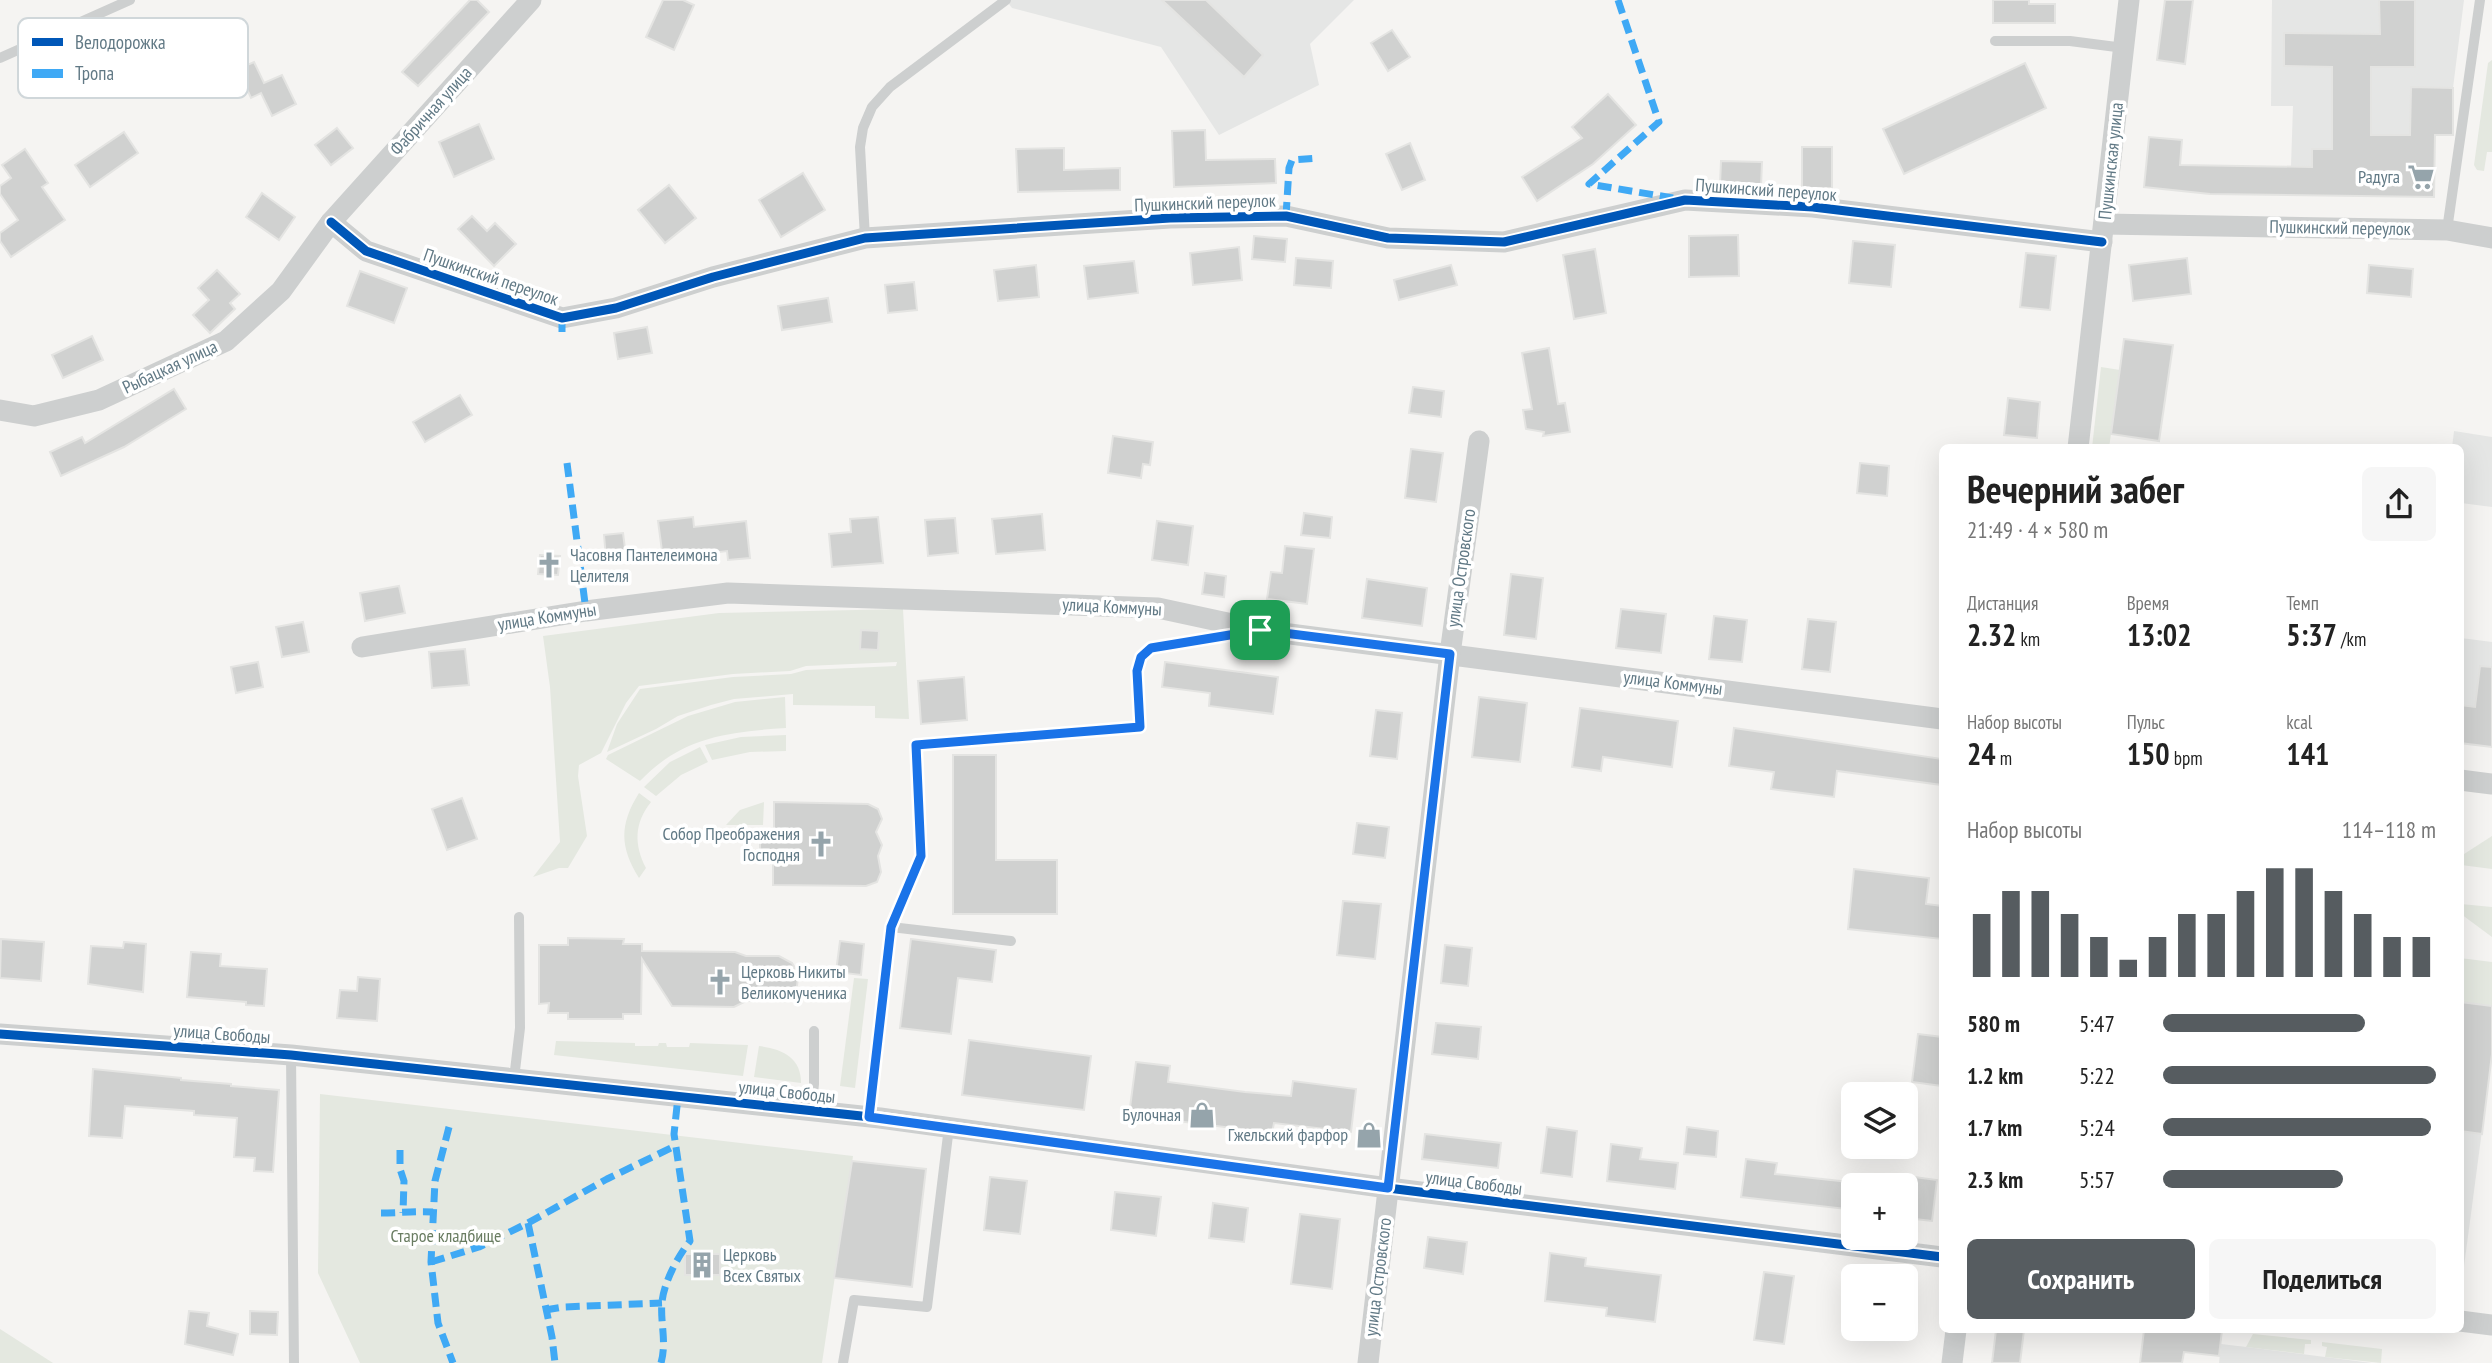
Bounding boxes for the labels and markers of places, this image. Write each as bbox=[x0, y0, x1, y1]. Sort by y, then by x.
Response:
supermarket icon: Радуга bbox=[2406, 162, 2436, 192]
place label: Радуга bbox=[2358, 165, 2400, 188]
place label: Часовня Пантелеимона Целителя bbox=[570, 543, 718, 587]
church icon: Часовня Пантелеимона Целителя bbox=[534, 550, 564, 580]
pin bbox=[1230, 600, 1290, 660]
place label: Собор Преображения Господня bbox=[662, 822, 800, 866]
church icon: Собор Преображения Господня bbox=[806, 829, 836, 859]
place label: Церковь Никиты Великомученика bbox=[741, 960, 847, 1004]
church icon: Церковь Никиты Великомученика bbox=[705, 967, 735, 997]
shop icon: Булочная bbox=[1187, 1100, 1217, 1130]
place label: Булочная bbox=[1122, 1103, 1181, 1126]
shop icon: Гжельский фарфор bbox=[1354, 1120, 1384, 1150]
place label: Гжельский фарфор bbox=[1228, 1123, 1348, 1146]
place label: Церковь Всех Святых bbox=[723, 1243, 802, 1287]
building icon: Церковь Всех Святых bbox=[687, 1250, 717, 1280]

